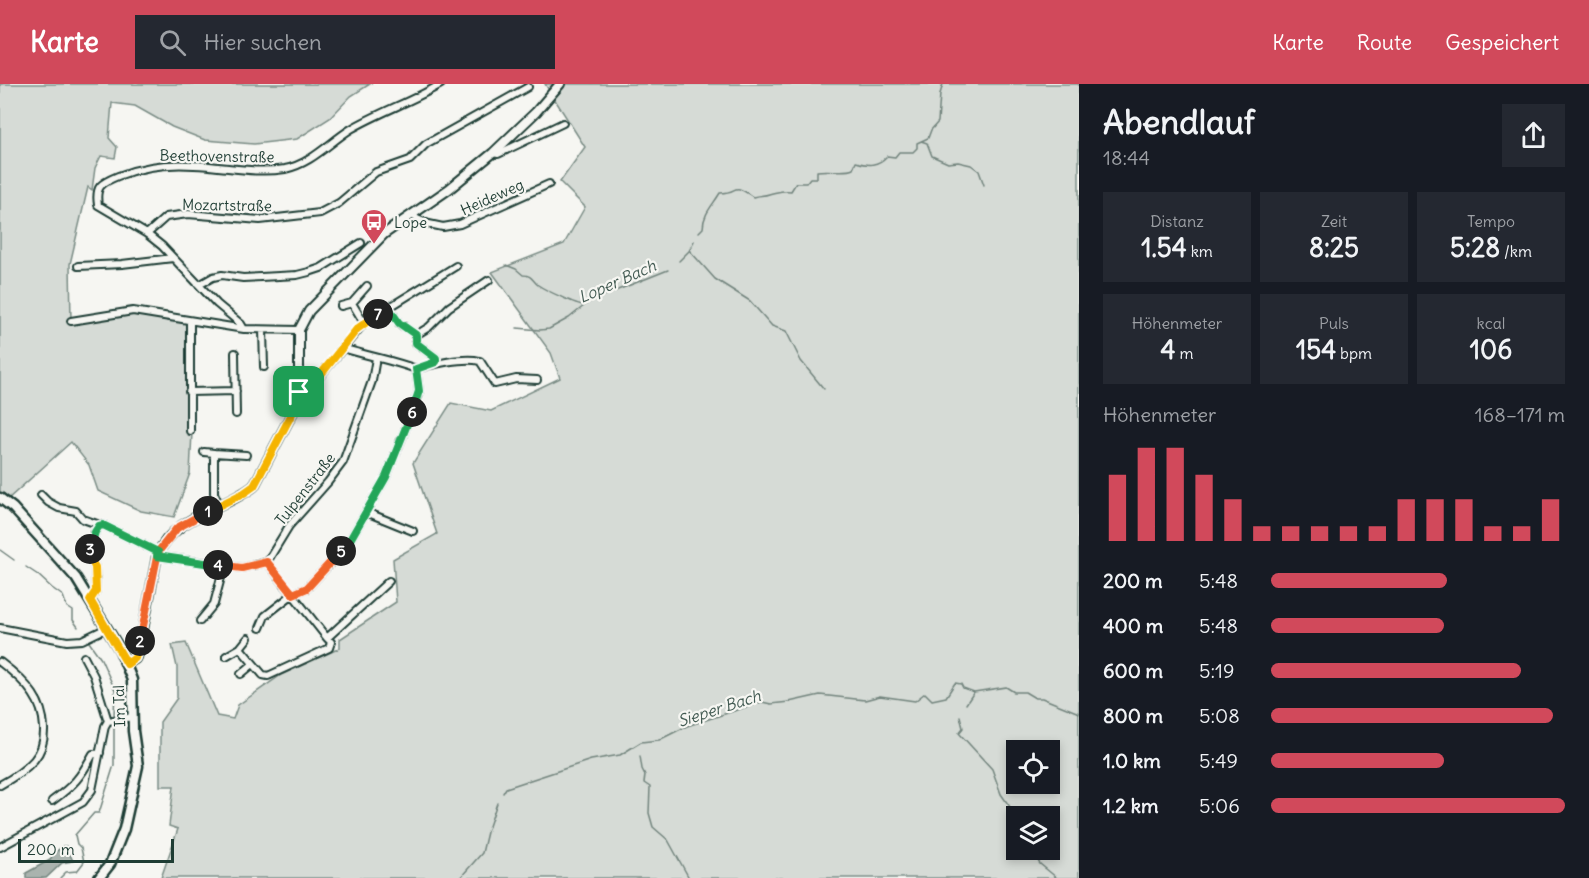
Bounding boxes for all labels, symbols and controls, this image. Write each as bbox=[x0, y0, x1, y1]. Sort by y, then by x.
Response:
search box bbox=[135, 15, 555, 69]
text: Karte bbox=[30, 24, 99, 60]
icon: search bbox=[156, 26, 189, 59]
text: Hier suchen bbox=[204, 28, 322, 56]
text: Karte bbox=[1272, 29, 1324, 56]
text: Route bbox=[1357, 29, 1412, 56]
text: Gespeichert bbox=[1445, 29, 1559, 56]
text: Abendlauf bbox=[1103, 101, 1255, 143]
button: share bbox=[1502, 104, 1565, 167]
street label: Beethovenstraße bbox=[159, 145, 275, 167]
text: 18:44 bbox=[1103, 145, 1150, 170]
street label: Heideweg bbox=[457, 175, 527, 219]
street label: Mozartstraße bbox=[182, 195, 272, 215]
bus stop icon: Lope bbox=[359, 207, 389, 245]
text: Distanz bbox=[1150, 211, 1204, 231]
text: Zeit bbox=[1321, 211, 1347, 231]
text: Tempo bbox=[1467, 211, 1515, 231]
place label: Lope bbox=[394, 213, 427, 232]
text: 1.54 bbox=[1141, 231, 1187, 264]
text: 8:25 bbox=[1309, 231, 1359, 264]
text: 5:28 bbox=[1450, 231, 1500, 264]
text: km bbox=[1187, 241, 1213, 261]
text: /km bbox=[1500, 241, 1532, 261]
water label: Loper Bach bbox=[575, 255, 659, 307]
pin: 7 bbox=[363, 299, 393, 329]
text: 7 bbox=[374, 304, 382, 324]
text: Höhenmeter bbox=[1132, 313, 1222, 333]
text: Puls bbox=[1319, 313, 1349, 333]
text: kcal bbox=[1477, 313, 1505, 333]
text: 4 bbox=[1161, 333, 1176, 366]
text: 154 bbox=[1296, 333, 1336, 366]
text: 106 bbox=[1470, 333, 1512, 366]
text: m bbox=[1176, 343, 1193, 363]
text: bpm bbox=[1336, 343, 1372, 363]
pin bbox=[273, 366, 324, 417]
icon: arrive bbox=[282, 375, 315, 408]
pin: 6 bbox=[397, 397, 427, 427]
text: 6 bbox=[407, 402, 417, 422]
text: Höhenmeter bbox=[1103, 402, 1216, 427]
text: 168–171 m bbox=[1475, 402, 1565, 427]
street label: Tulpenstraße bbox=[271, 449, 339, 529]
pin: 1 bbox=[193, 496, 223, 526]
text: 1 bbox=[205, 501, 211, 521]
pin: 3 bbox=[75, 534, 105, 564]
pin: 5 bbox=[326, 536, 356, 566]
text: 3 bbox=[85, 539, 95, 559]
text: 5 bbox=[336, 541, 346, 561]
pin: 4 bbox=[203, 550, 233, 580]
text: 4 bbox=[213, 555, 223, 575]
text: 200 m bbox=[1103, 568, 1163, 593]
text: 5:48 bbox=[1199, 568, 1238, 593]
text: 400 m bbox=[1103, 613, 1163, 638]
text: 5:48 bbox=[1199, 613, 1238, 638]
pin: 2 bbox=[125, 626, 155, 656]
text: 2 bbox=[136, 631, 144, 651]
text: 600 m bbox=[1103, 658, 1163, 683]
text: 5:19 bbox=[1199, 658, 1234, 683]
street label: Im Tal bbox=[109, 685, 129, 727]
water label: Sieper Bach bbox=[675, 685, 764, 731]
text: 800 m bbox=[1103, 703, 1163, 728]
text: 5:08 bbox=[1199, 703, 1240, 728]
map controls bbox=[1006, 740, 1060, 860]
button: locate bbox=[1006, 740, 1060, 794]
text: 1.0 km bbox=[1103, 748, 1161, 773]
text: 5:49 bbox=[1199, 748, 1238, 773]
text: 1.2 km bbox=[1103, 793, 1159, 818]
text: 5:06 bbox=[1199, 793, 1240, 818]
button: layers bbox=[1006, 806, 1060, 860]
scale bar bbox=[18, 836, 174, 864]
text: 200 m bbox=[27, 839, 75, 859]

